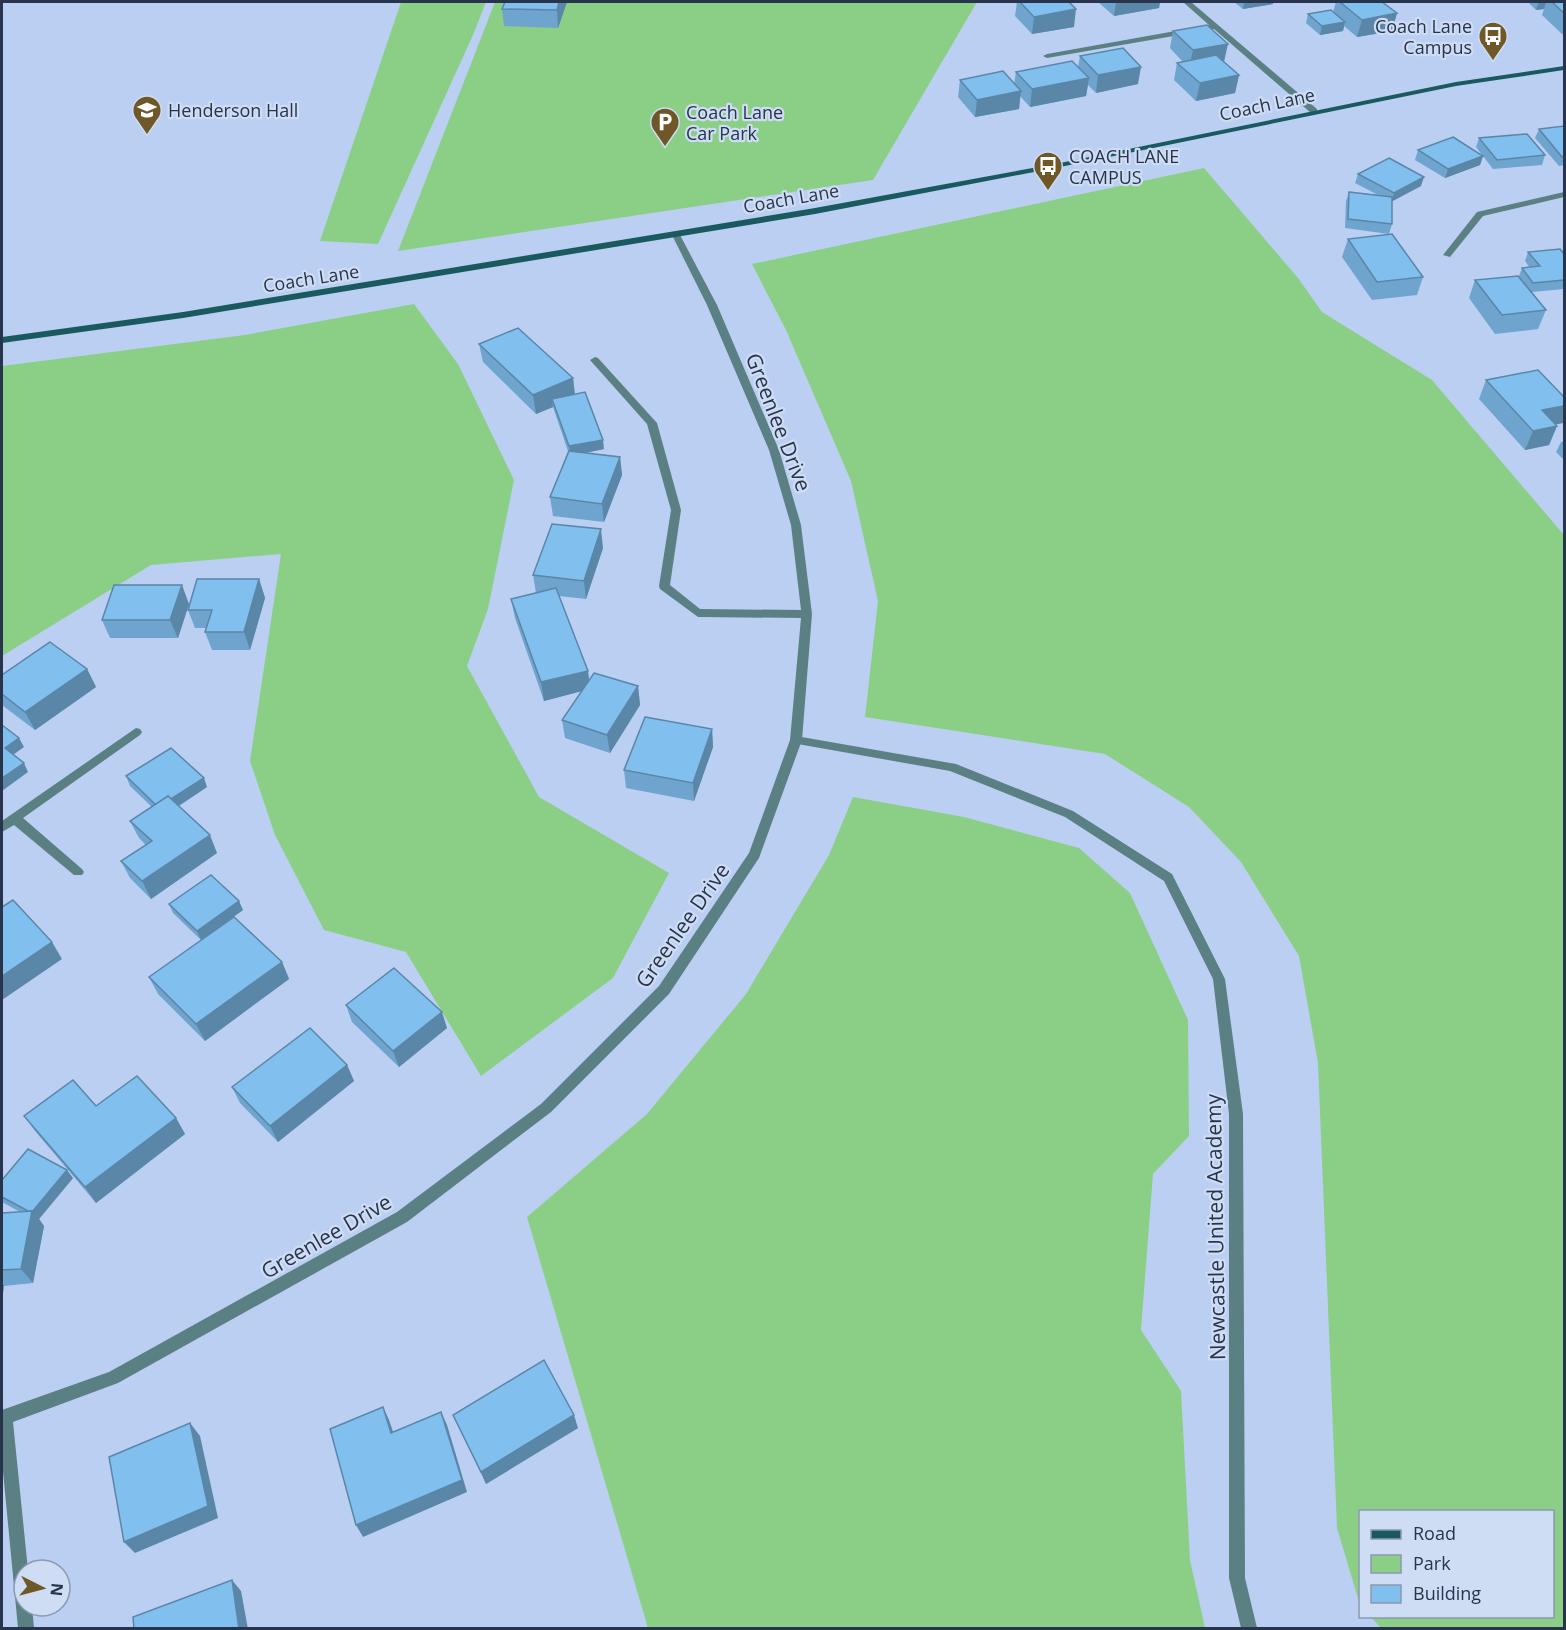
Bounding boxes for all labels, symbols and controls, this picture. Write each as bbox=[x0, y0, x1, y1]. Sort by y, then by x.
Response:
place label: Coach Lane Campus bbox=[1375, 14, 1472, 59]
bus stop icon: Coach Lane Campus bbox=[1477, 20, 1509, 62]
street label: Coach Lane bbox=[1217, 82, 1317, 126]
school or university icon: Henderson Hall bbox=[131, 94, 163, 136]
place label: Henderson Hall bbox=[168, 98, 298, 122]
place label: Coach Lane Car Park bbox=[686, 100, 783, 145]
parking icon: Coach Lane Car Park bbox=[649, 106, 681, 148]
place label: COACH LANE CAMPUS bbox=[1069, 144, 1179, 189]
bus stop icon: COACH LANE CAMPUS bbox=[1032, 150, 1064, 192]
street label: Coach Lane bbox=[741, 178, 841, 218]
street label: Coach Lane bbox=[261, 259, 361, 297]
street label: Greenlee Drive bbox=[740, 349, 818, 495]
street label: Greenlee Drive bbox=[629, 857, 735, 993]
street label: Newcastle United Academy bbox=[1199, 1093, 1231, 1360]
street label: Greenlee Drive bbox=[256, 1187, 396, 1285]
legend bbox=[1359, 1510, 1554, 1618]
text: Road bbox=[1413, 1521, 1456, 1545]
text: Park bbox=[1413, 1551, 1451, 1575]
north arrow bbox=[12, 1558, 72, 1618]
text: Building bbox=[1413, 1581, 1481, 1605]
text: N bbox=[45, 1582, 69, 1597]

